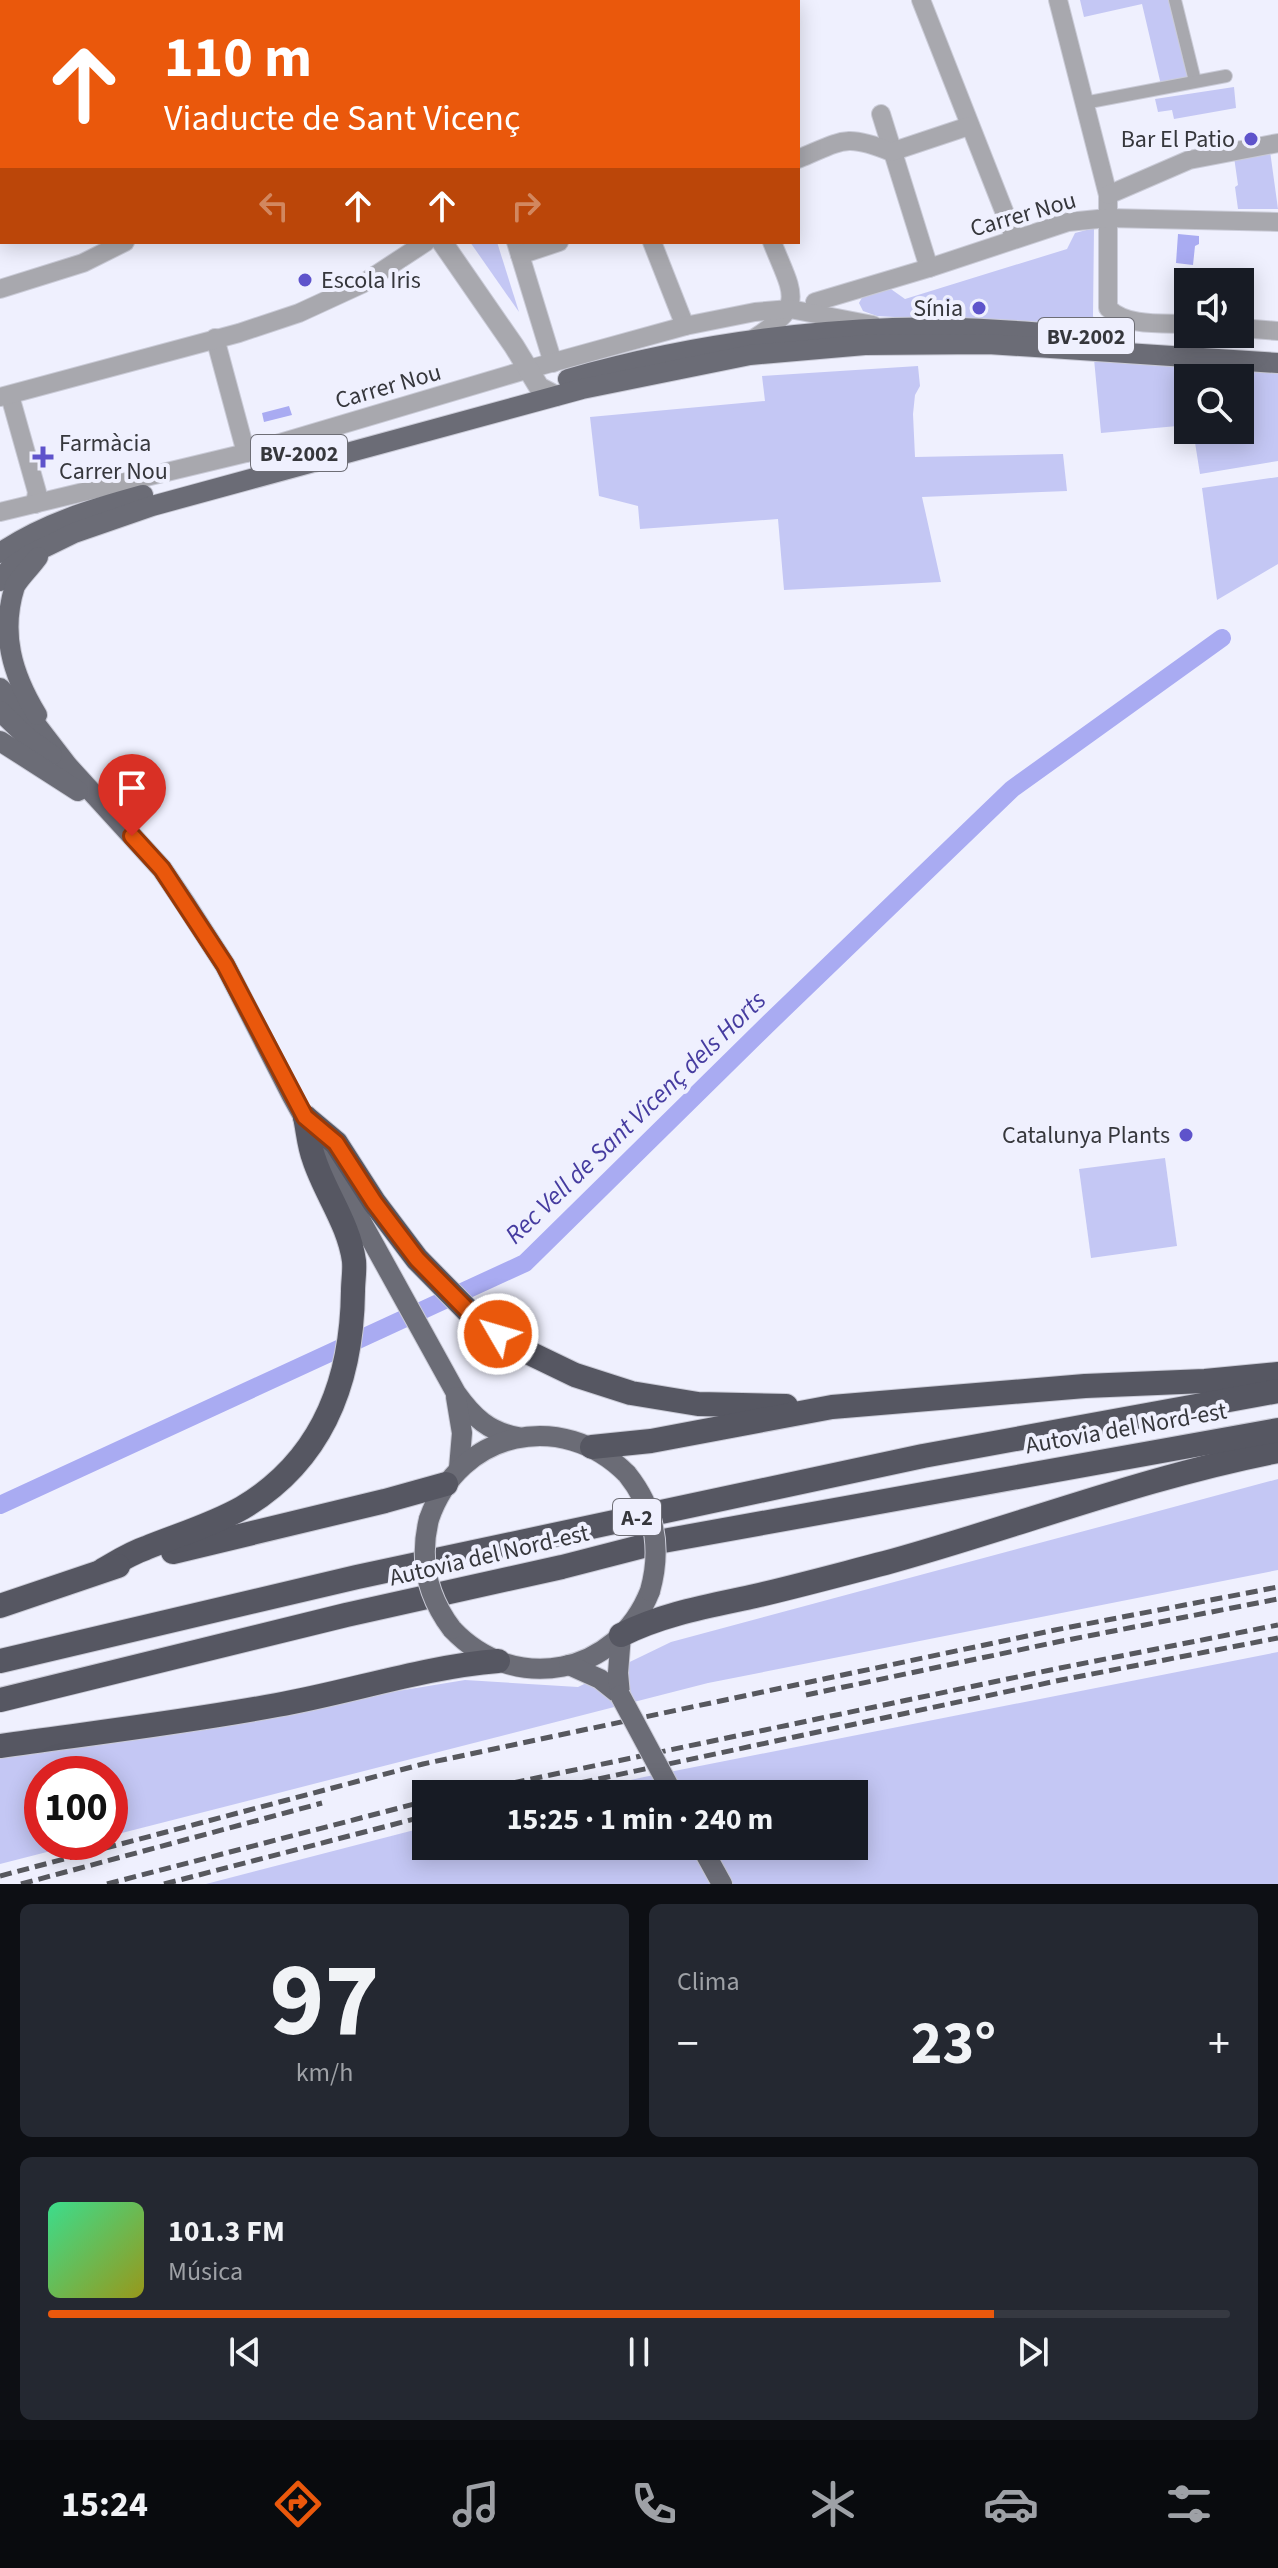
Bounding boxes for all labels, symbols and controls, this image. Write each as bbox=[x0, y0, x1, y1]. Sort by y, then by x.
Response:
text: 110 m bbox=[164, 19, 312, 98]
icon: ahead bbox=[32, 32, 136, 136]
text: Viaducte de Sant Vicenç bbox=[164, 93, 520, 144]
place label: Bar El Patio bbox=[1121, 122, 1235, 157]
marker: Bar El Patio bbox=[1242, 130, 1260, 148]
street label: Carrer Nou bbox=[966, 183, 1080, 246]
icon: left bbox=[252, 184, 296, 228]
icon: ahead bbox=[336, 184, 380, 228]
icon: ahead bbox=[420, 184, 464, 228]
icon: right bbox=[504, 184, 548, 228]
place label: Escola Iris bbox=[321, 263, 421, 298]
map controls bbox=[1174, 268, 1254, 444]
button: sound bbox=[1174, 268, 1254, 348]
marker: Escola Iris bbox=[296, 271, 314, 289]
place label: Sínia bbox=[913, 291, 963, 326]
marker: Sínia bbox=[970, 299, 988, 317]
road number: BV-2002 bbox=[1038, 318, 1134, 354]
street label: Carrer Nou bbox=[331, 355, 445, 418]
button: search bbox=[1174, 364, 1254, 444]
place label: Farmàcia Carrer Nou bbox=[59, 426, 168, 489]
road number: BV-2002 bbox=[251, 435, 347, 471]
marker: Farmàcia Carrer Nou bbox=[34, 448, 52, 466]
pin bbox=[98, 754, 166, 836]
icon: arrive bbox=[110, 766, 154, 810]
water label: Rec Vell de Sant Vicenç dels Horts bbox=[496, 982, 774, 1252]
place label: Catalunya Plants bbox=[1002, 1118, 1170, 1153]
marker: Catalunya Plants bbox=[1177, 1126, 1195, 1144]
position arrow bbox=[456, 1292, 540, 1376]
street label: Autovia del Nord-est bbox=[1023, 1394, 1229, 1463]
road number: A-2 bbox=[613, 1499, 661, 1535]
street label: Autovia del Nord-est bbox=[386, 1516, 592, 1595]
speed limit sign: 100 bbox=[24, 1756, 128, 1860]
text: 15:25 · 1 min · 240 m bbox=[507, 1798, 773, 1841]
text: 97 bbox=[270, 1928, 379, 2076]
text: Clima bbox=[677, 1963, 740, 2000]
text: 23° bbox=[911, 2002, 996, 2087]
text: − bbox=[677, 2013, 699, 2076]
text: + bbox=[1208, 2013, 1230, 2076]
text: km/h bbox=[296, 2054, 353, 2091]
text: 101.3 FM bbox=[168, 2210, 285, 2253]
text: Música bbox=[168, 2253, 243, 2290]
icon: previous bbox=[223, 2330, 267, 2374]
icon: pause bbox=[617, 2330, 661, 2374]
icon: next bbox=[1011, 2330, 1055, 2374]
icon: directions bbox=[270, 2476, 326, 2532]
icon: music bbox=[448, 2476, 504, 2532]
icon: phone bbox=[626, 2476, 682, 2532]
icon: climate bbox=[805, 2476, 861, 2532]
icon: car bbox=[983, 2476, 1039, 2532]
icon: filters bbox=[1161, 2476, 1217, 2532]
text: 15:24 bbox=[61, 2479, 148, 2530]

